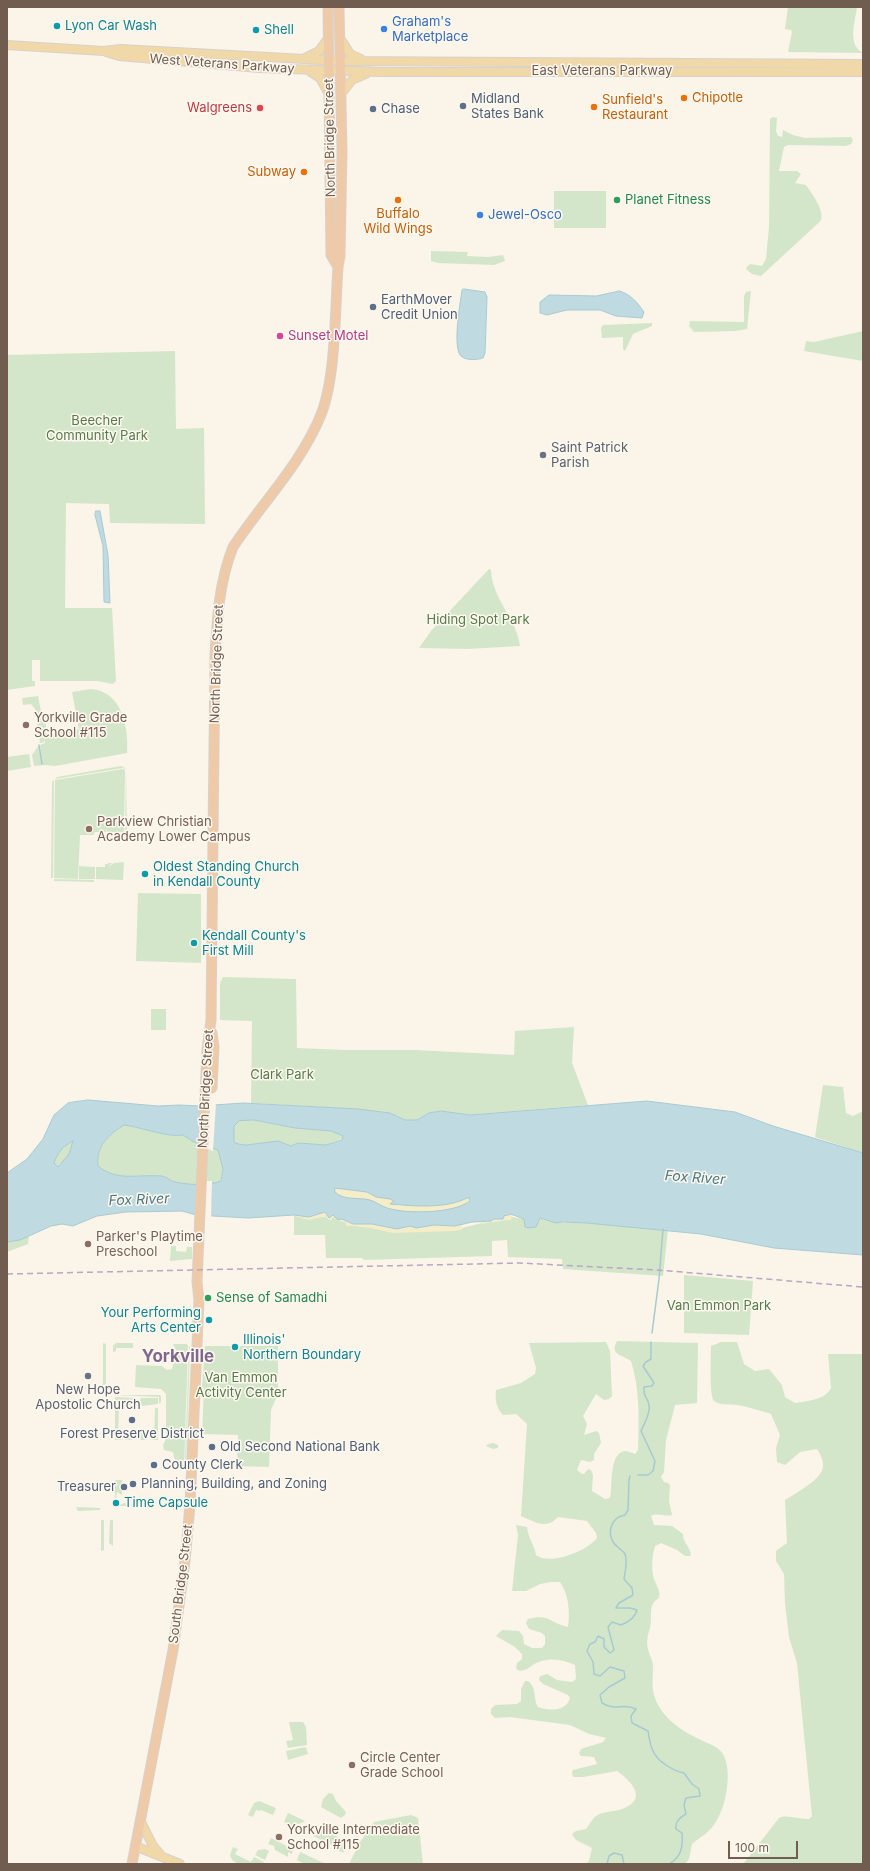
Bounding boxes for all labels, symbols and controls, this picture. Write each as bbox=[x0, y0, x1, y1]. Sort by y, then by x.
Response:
place label: Graham's Marketplace bbox=[392, 14, 468, 45]
place label: Lyon Car Wash bbox=[65, 18, 157, 34]
marker: Lyon Car Wash bbox=[52, 21, 62, 31]
place label: Shell bbox=[264, 22, 294, 38]
marker: Graham's Marketplace bbox=[379, 24, 389, 34]
marker: Shell bbox=[251, 25, 261, 35]
street label: West Veterans Parkway bbox=[149, 51, 295, 77]
street label: East Veterans Parkway bbox=[532, 63, 672, 79]
street label: North Bridge Street bbox=[321, 78, 339, 198]
place label: Chipotle bbox=[692, 90, 743, 106]
place label: Midland States Bank bbox=[471, 91, 544, 122]
place label: Sunfield's Restaurant bbox=[602, 92, 668, 123]
marker: Chipotle bbox=[679, 93, 689, 103]
place label: Walgreens bbox=[187, 100, 252, 116]
place label: Chase bbox=[381, 101, 420, 117]
marker: Midland States Bank bbox=[458, 101, 468, 111]
marker: Sunfield's Restaurant bbox=[589, 102, 599, 112]
marker: Walgreens bbox=[255, 103, 265, 113]
marker: Chase bbox=[368, 104, 378, 114]
place label: Subway bbox=[247, 164, 296, 180]
marker: Subway bbox=[299, 167, 309, 177]
place label: Planet Fitness bbox=[625, 192, 711, 208]
marker: Buffalo Wild Wings bbox=[393, 195, 403, 205]
marker: Planet Fitness bbox=[612, 195, 622, 205]
place label: Buffalo Wild Wings bbox=[363, 206, 433, 237]
place label: Jewel-Osco bbox=[488, 207, 562, 223]
marker: Jewel-Osco bbox=[475, 210, 485, 220]
place label: EarthMover Credit Union bbox=[381, 292, 458, 323]
marker: EarthMover Credit Union bbox=[368, 302, 378, 312]
place label: Sunset Motel bbox=[288, 328, 368, 344]
marker: Sunset Motel bbox=[275, 331, 285, 341]
park label: Beecher Community Park bbox=[46, 413, 148, 444]
place label: Saint Patrick Parish bbox=[551, 440, 628, 471]
marker: Saint Patrick Parish bbox=[538, 450, 548, 460]
street label: North Bridge Street bbox=[207, 604, 227, 724]
park label: Hiding Spot Park bbox=[426, 612, 530, 628]
place label: Yorkville Grade School #115 bbox=[34, 710, 127, 741]
marker: Yorkville Grade School #115 bbox=[21, 720, 31, 730]
place label: Parkview Christian Academy Lower Campus bbox=[97, 814, 251, 845]
marker: Parkview Christian Academy Lower Campus bbox=[84, 824, 94, 834]
place label: Oldest Standing Church in Kendall County bbox=[153, 859, 299, 890]
marker: Oldest Standing Church in Kendall County bbox=[140, 869, 150, 879]
place label: Kendall County's First Mill bbox=[202, 928, 306, 959]
marker: Kendall County's First Mill bbox=[189, 938, 199, 948]
street label: North Bridge Street bbox=[195, 1029, 217, 1149]
park label: Clark Park bbox=[250, 1067, 314, 1083]
water label: Fox River bbox=[664, 1168, 726, 1188]
water label: Fox River bbox=[108, 1191, 170, 1209]
place label: Parker's Playtime Preschool bbox=[96, 1229, 203, 1260]
marker: Parker's Playtime Preschool bbox=[83, 1239, 93, 1249]
place label: Sense of Samadhi bbox=[216, 1290, 327, 1306]
marker: Sense of Samadhi bbox=[203, 1293, 213, 1303]
park label: Van Emmon Park bbox=[667, 1298, 771, 1314]
place label: Your Performing Arts Center bbox=[101, 1305, 201, 1336]
marker: Your Performing Arts Center bbox=[204, 1315, 214, 1325]
place label: Illinois' Northern Boundary bbox=[243, 1332, 361, 1363]
marker: Illinois' Northern Boundary bbox=[230, 1342, 240, 1352]
district label: Yorkville bbox=[142, 1347, 214, 1367]
park label: Van Emmon Activity Center bbox=[195, 1370, 287, 1401]
marker: New Hope Apostolic Church bbox=[83, 1371, 93, 1381]
place label: New Hope Apostolic Church bbox=[35, 1382, 141, 1413]
marker: Forest Preserve District bbox=[127, 1415, 137, 1425]
place label: Forest Preserve District bbox=[60, 1426, 204, 1442]
place label: Old Second National Bank bbox=[220, 1439, 380, 1455]
marker: Old Second National Bank bbox=[207, 1442, 217, 1452]
place label: County Clerk bbox=[162, 1457, 243, 1473]
marker: County Clerk bbox=[149, 1460, 159, 1470]
place label: Planning, Building, and Zoning bbox=[141, 1476, 327, 1492]
place label: Treasurer bbox=[57, 1479, 116, 1495]
marker: Planning, Building, and Zoning bbox=[128, 1479, 138, 1489]
marker: Treasurer bbox=[119, 1482, 129, 1492]
place label: Time Capsule bbox=[124, 1495, 208, 1511]
marker: Time Capsule bbox=[111, 1498, 121, 1508]
street label: South Bridge Street bbox=[166, 1523, 196, 1645]
place label: Circle Center Grade School bbox=[360, 1750, 443, 1781]
marker: Circle Center Grade School bbox=[347, 1760, 357, 1770]
place label: Yorkville Intermediate School #115 bbox=[287, 1822, 420, 1853]
marker: Yorkville Intermediate School #115 bbox=[274, 1832, 284, 1842]
scale bar bbox=[730, 1833, 800, 1859]
text: 100 m bbox=[735, 1840, 769, 1855]

